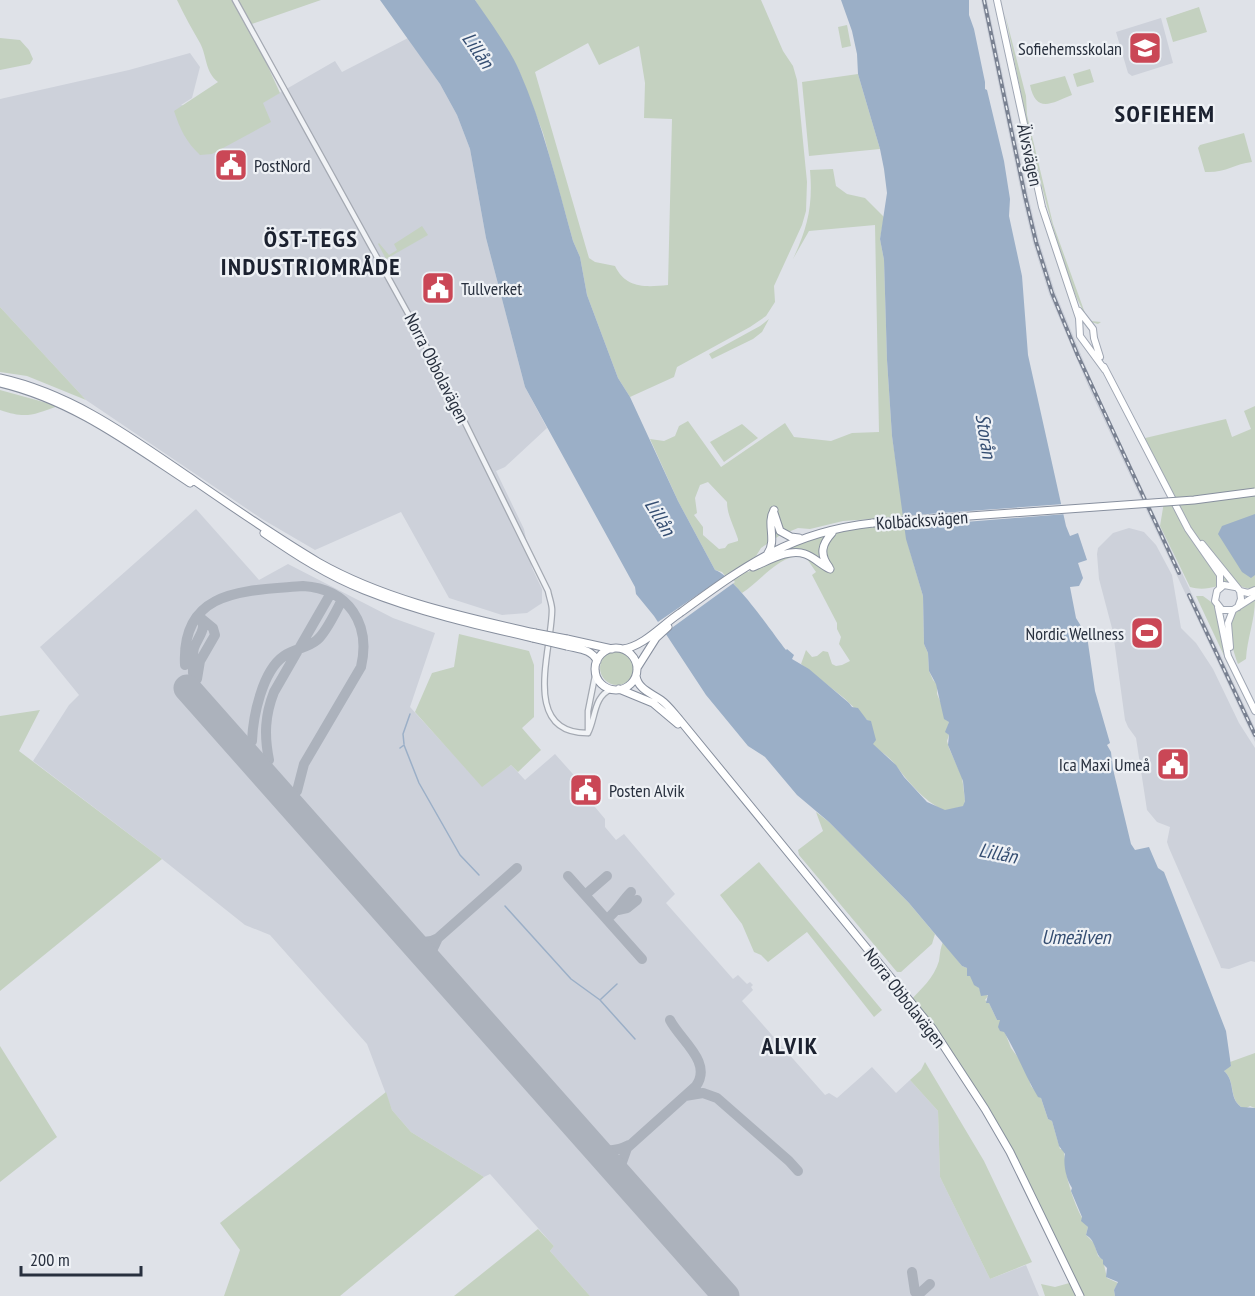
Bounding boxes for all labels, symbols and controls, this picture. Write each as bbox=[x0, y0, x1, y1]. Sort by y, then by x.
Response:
water label: Lillån bbox=[456, 27, 500, 74]
school or university icon: Sofiehemsskolan bbox=[1127, 30, 1163, 66]
place label: Sofiehemsskolan bbox=[1018, 37, 1122, 60]
district label: SOFIEHEM bbox=[1115, 98, 1215, 129]
street label: Älvsvägen bbox=[1012, 122, 1048, 188]
public building icon: PostNord bbox=[213, 147, 249, 183]
place label: PostNord bbox=[254, 154, 311, 177]
district label: ÖST-TEGS INDUSTRIOMRÅDE bbox=[221, 223, 401, 282]
public building icon: Tullverket bbox=[420, 270, 456, 306]
place label: Tullverket bbox=[461, 277, 522, 300]
street label: Norra Obbolavägen bbox=[399, 309, 475, 427]
water label: Storån bbox=[970, 412, 1003, 461]
water label: Lillån bbox=[639, 494, 682, 541]
street label: Kolbäcksvägen bbox=[875, 505, 969, 535]
sports icon: Nordic Wellness bbox=[1129, 615, 1165, 651]
place label: Nordic Wellness bbox=[1026, 622, 1124, 645]
public building icon: Ica Maxi Umeå bbox=[1155, 746, 1191, 782]
place label: Ica Maxi Umeå bbox=[1059, 753, 1150, 776]
public building icon: Posten Alvik bbox=[568, 772, 604, 808]
place label: Posten Alvik bbox=[609, 779, 685, 802]
water label: Lillån bbox=[977, 837, 1021, 870]
water label: Umeälven bbox=[1041, 924, 1112, 950]
street label: Norra Obbolavägen bbox=[859, 944, 951, 1052]
district label: ALVIK bbox=[760, 1030, 819, 1061]
scale bar bbox=[21, 1239, 141, 1277]
text: 200 m bbox=[30, 1248, 70, 1271]

